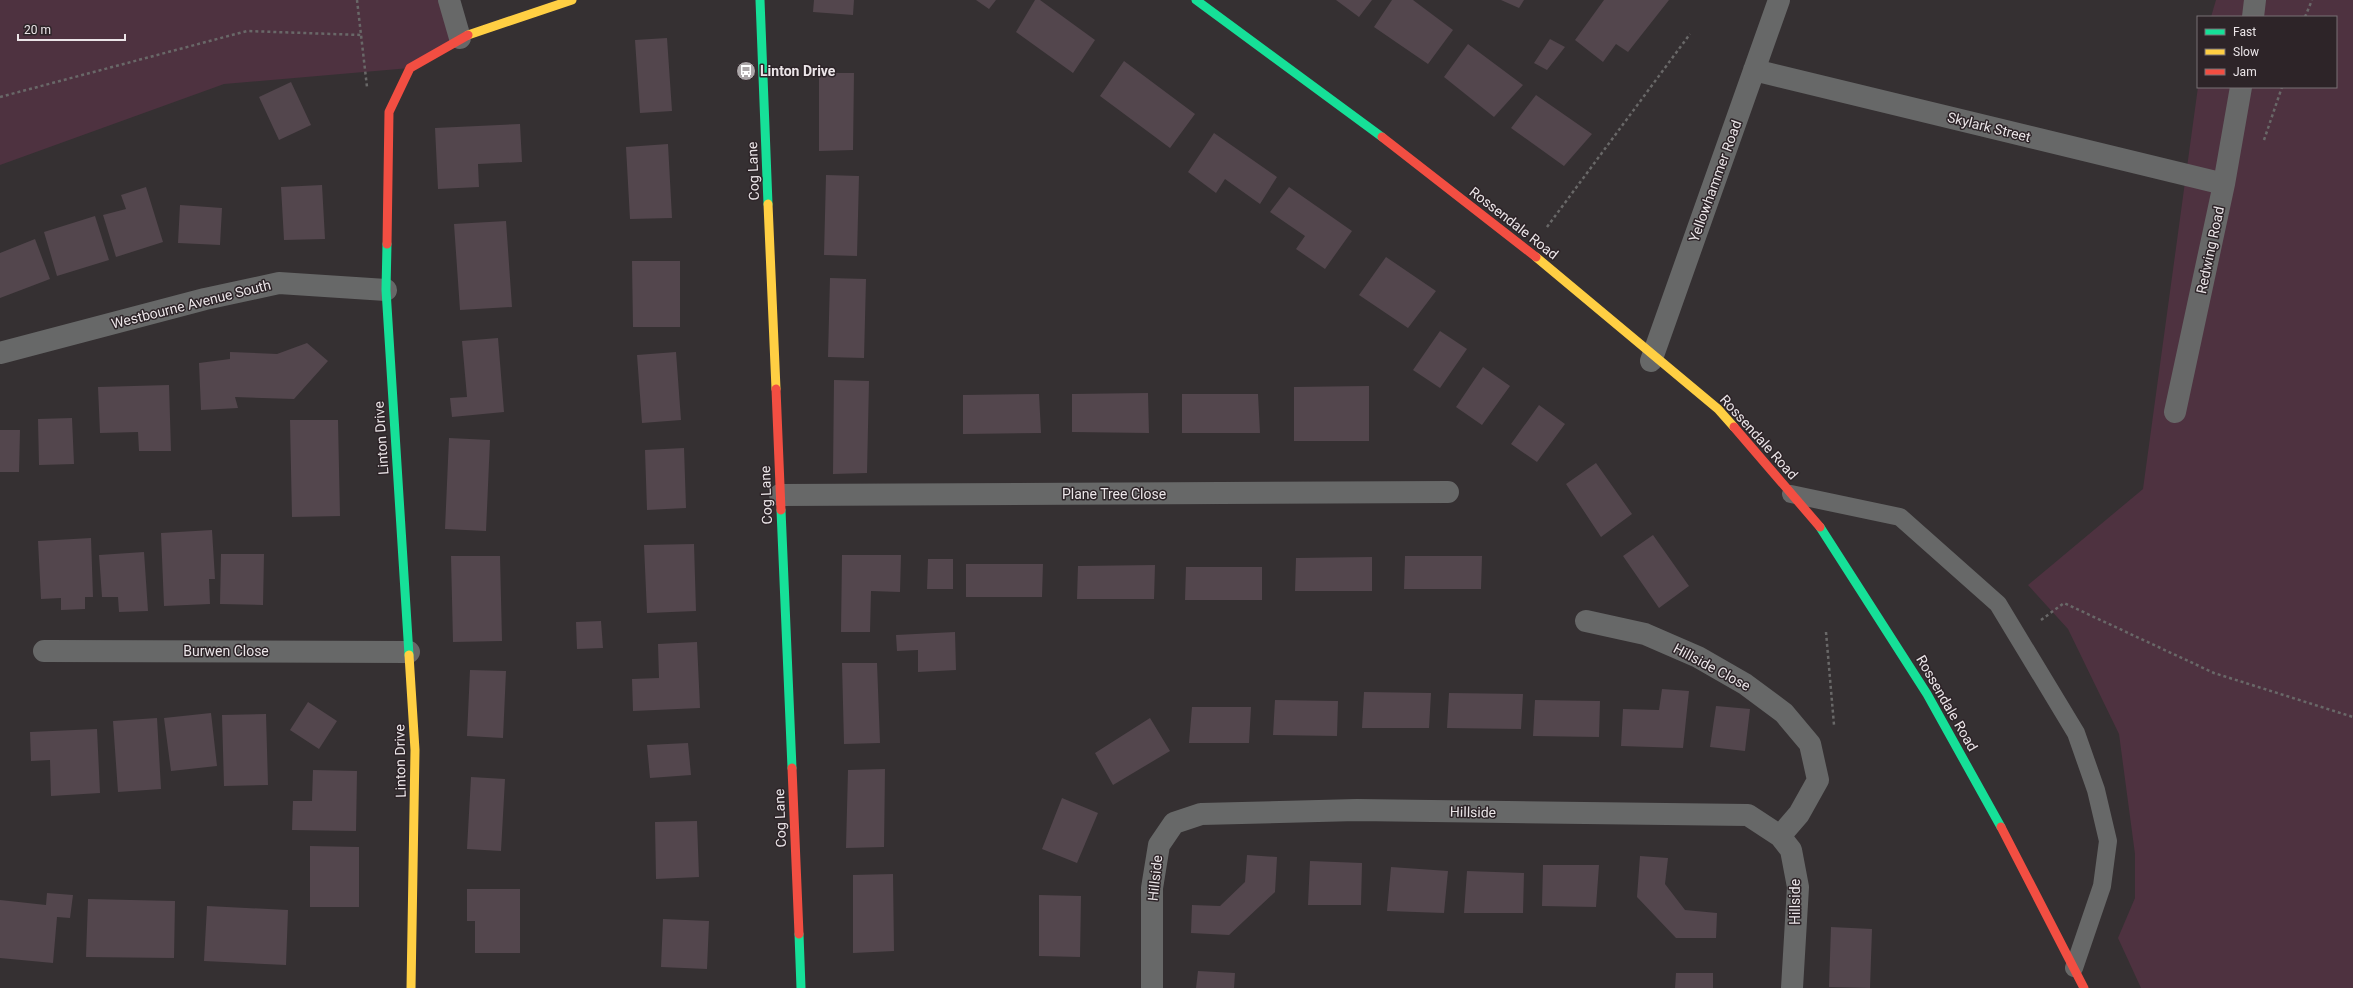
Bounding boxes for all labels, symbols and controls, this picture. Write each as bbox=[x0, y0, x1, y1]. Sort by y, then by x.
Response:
scale bar bbox=[18, 16, 125, 42]
legend bbox=[2197, 16, 2337, 88]
text: 20 m bbox=[24, 23, 51, 37]
text: Fast bbox=[2233, 25, 2256, 39]
text: Slow bbox=[2233, 45, 2259, 59]
bus stop icon: Linton Drive bbox=[735, 60, 757, 82]
place label: Linton Drive bbox=[760, 63, 836, 79]
text: Jam bbox=[2233, 65, 2257, 79]
street label: Skylark Street bbox=[1946, 109, 2033, 145]
street label: Yellowhammer Road bbox=[1686, 118, 1744, 244]
street label: Cog Lane bbox=[744, 141, 762, 201]
street label: Rossendale Road bbox=[1466, 183, 1562, 263]
street label: Redwing Road bbox=[2193, 205, 2227, 295]
street label: Westbourne Avenue South bbox=[110, 276, 272, 332]
street label: Rossendale Road bbox=[1717, 391, 1801, 483]
street label: Linton Drive bbox=[370, 401, 392, 475]
street label: Cog Lane bbox=[757, 465, 775, 525]
street label: Plane Tree Close bbox=[1062, 486, 1166, 502]
street label: Hillside Close bbox=[1671, 640, 1753, 694]
street label: Burwen Close bbox=[183, 643, 269, 659]
street label: Rossendale Road bbox=[1913, 652, 1981, 754]
street label: Linton Drive bbox=[391, 724, 409, 798]
street label: Cog Lane bbox=[771, 788, 789, 848]
street label: Hillside bbox=[1450, 804, 1496, 820]
street label: Hillside bbox=[1145, 854, 1165, 902]
street label: Hillside bbox=[1787, 879, 1803, 925]

